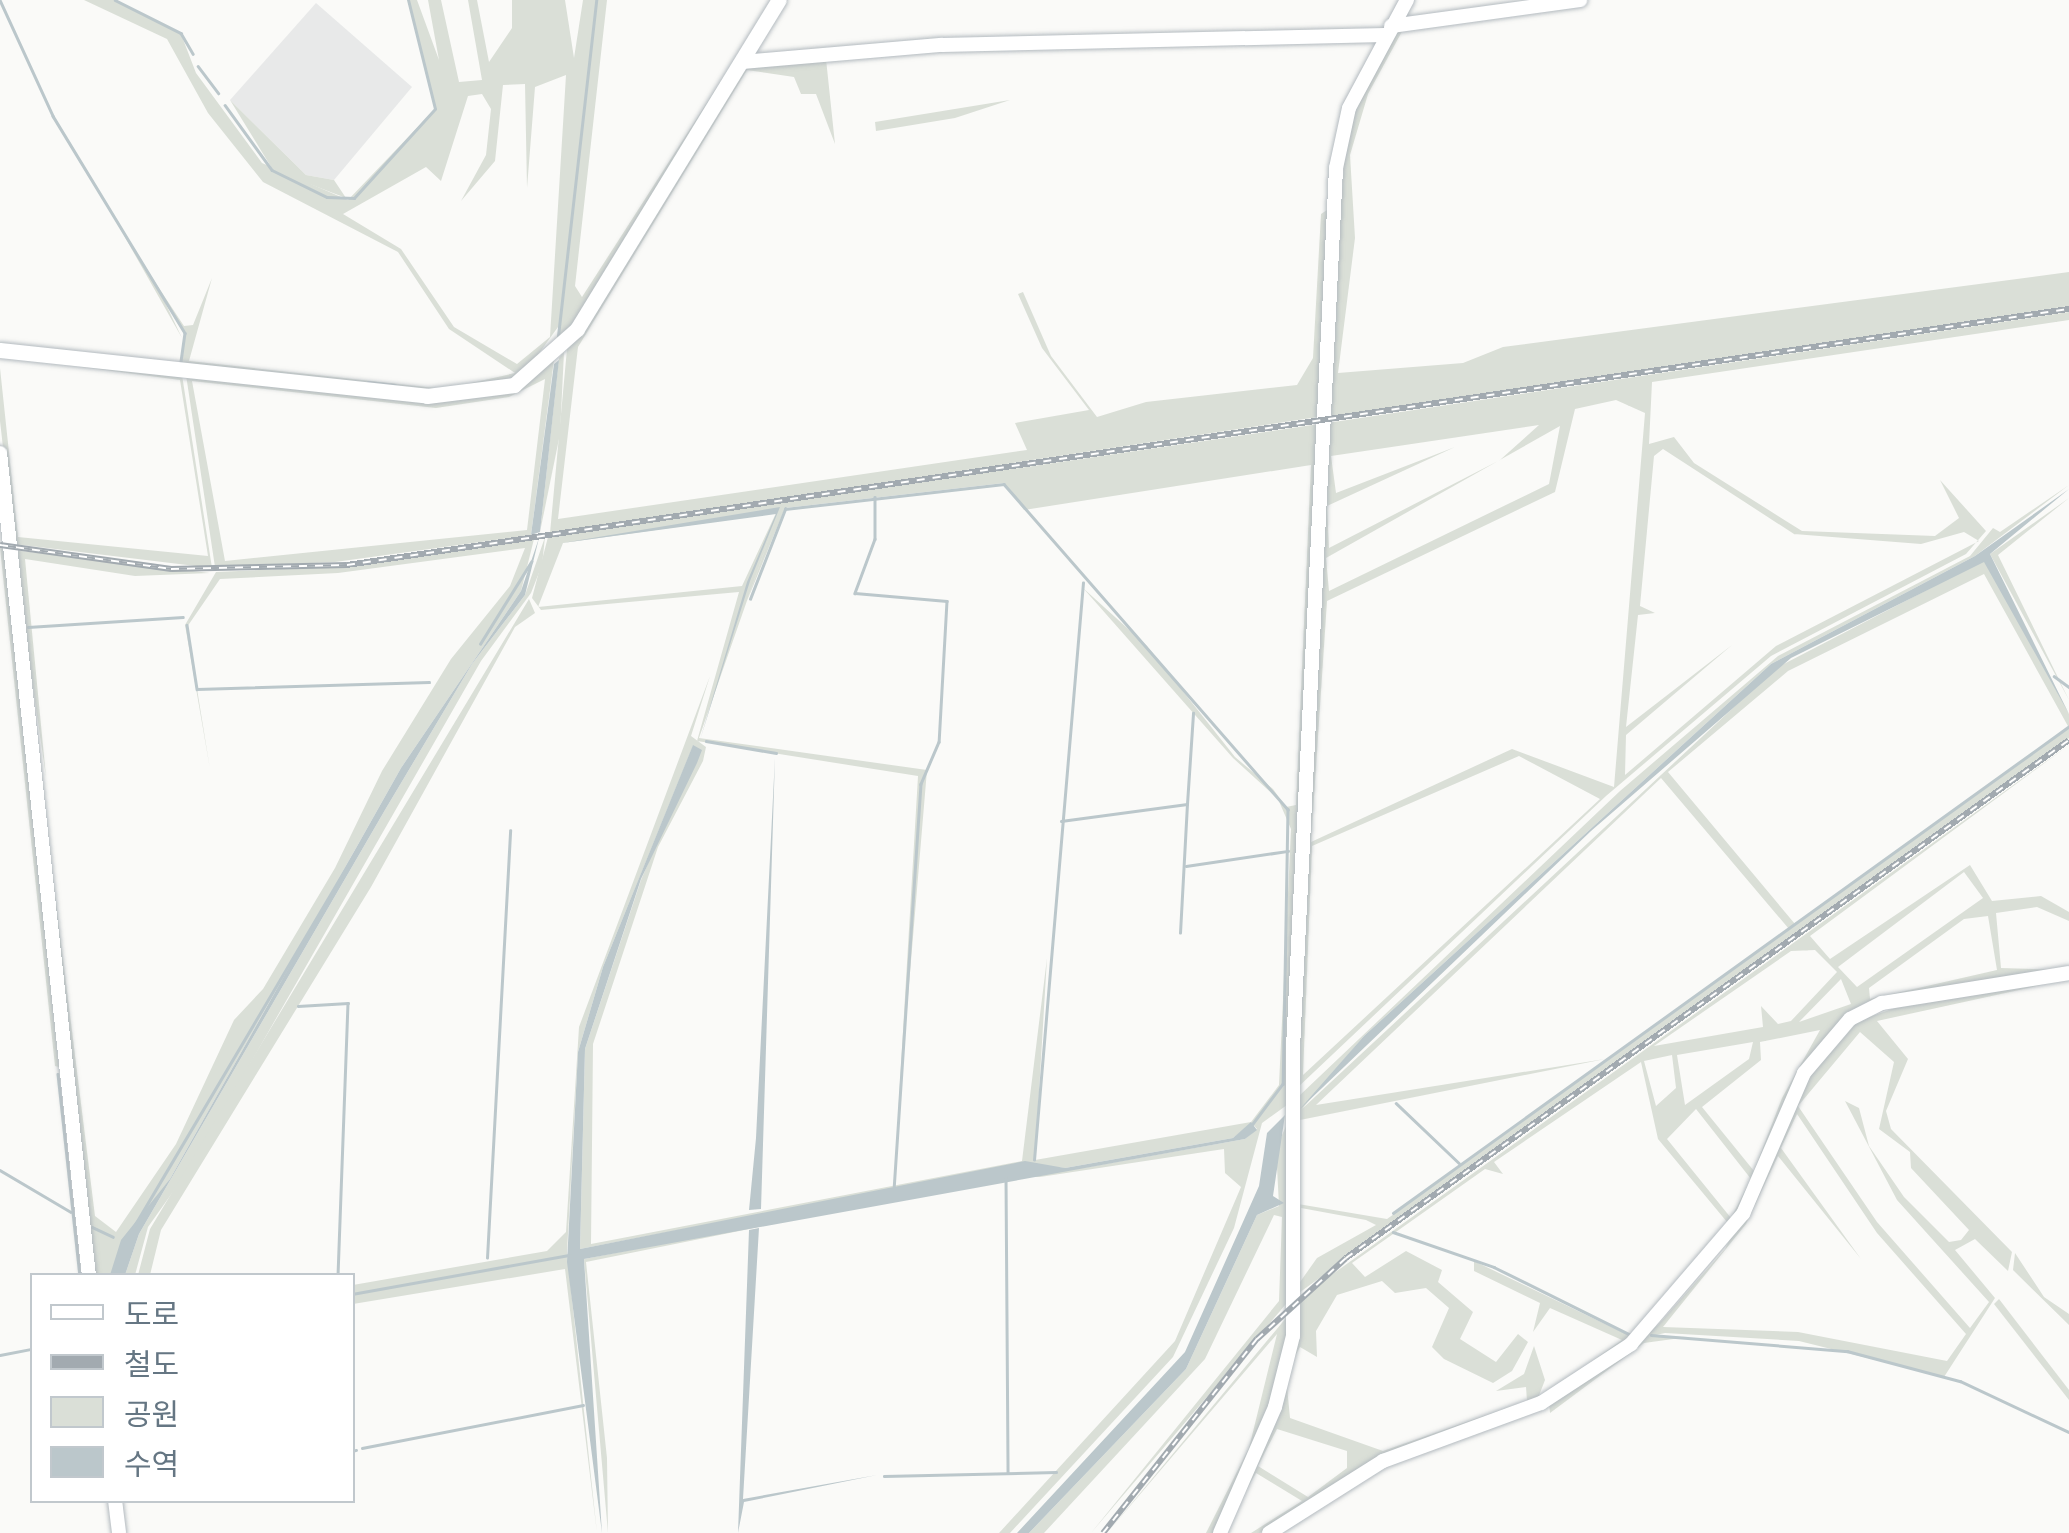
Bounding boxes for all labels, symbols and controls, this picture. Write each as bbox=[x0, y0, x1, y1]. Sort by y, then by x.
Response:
legend bbox=[30, 1273, 355, 1503]
text: 도로 bbox=[124, 1294, 179, 1333]
text: 철도 bbox=[124, 1344, 179, 1383]
text: 공원 bbox=[124, 1394, 179, 1433]
text: 수역 bbox=[124, 1444, 179, 1483]

